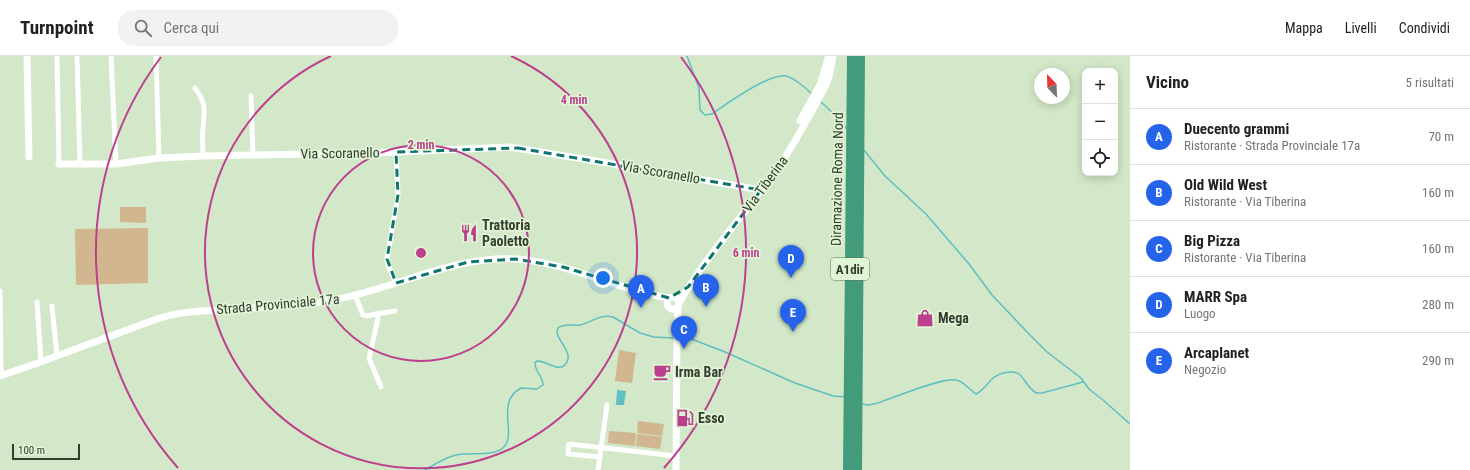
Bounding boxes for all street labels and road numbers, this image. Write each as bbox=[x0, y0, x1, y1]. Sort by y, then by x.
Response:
street label: Diramazione Roma Nord bbox=[828, 112, 846, 246]
street label: Via Scoranello bbox=[300, 144, 380, 162]
street label: Via Tiberina bbox=[739, 153, 791, 215]
street label: Via Scoranello bbox=[621, 157, 701, 187]
road number: A1dir bbox=[831, 258, 869, 280]
street label: Strada Provinciale 17a bbox=[216, 291, 340, 317]

